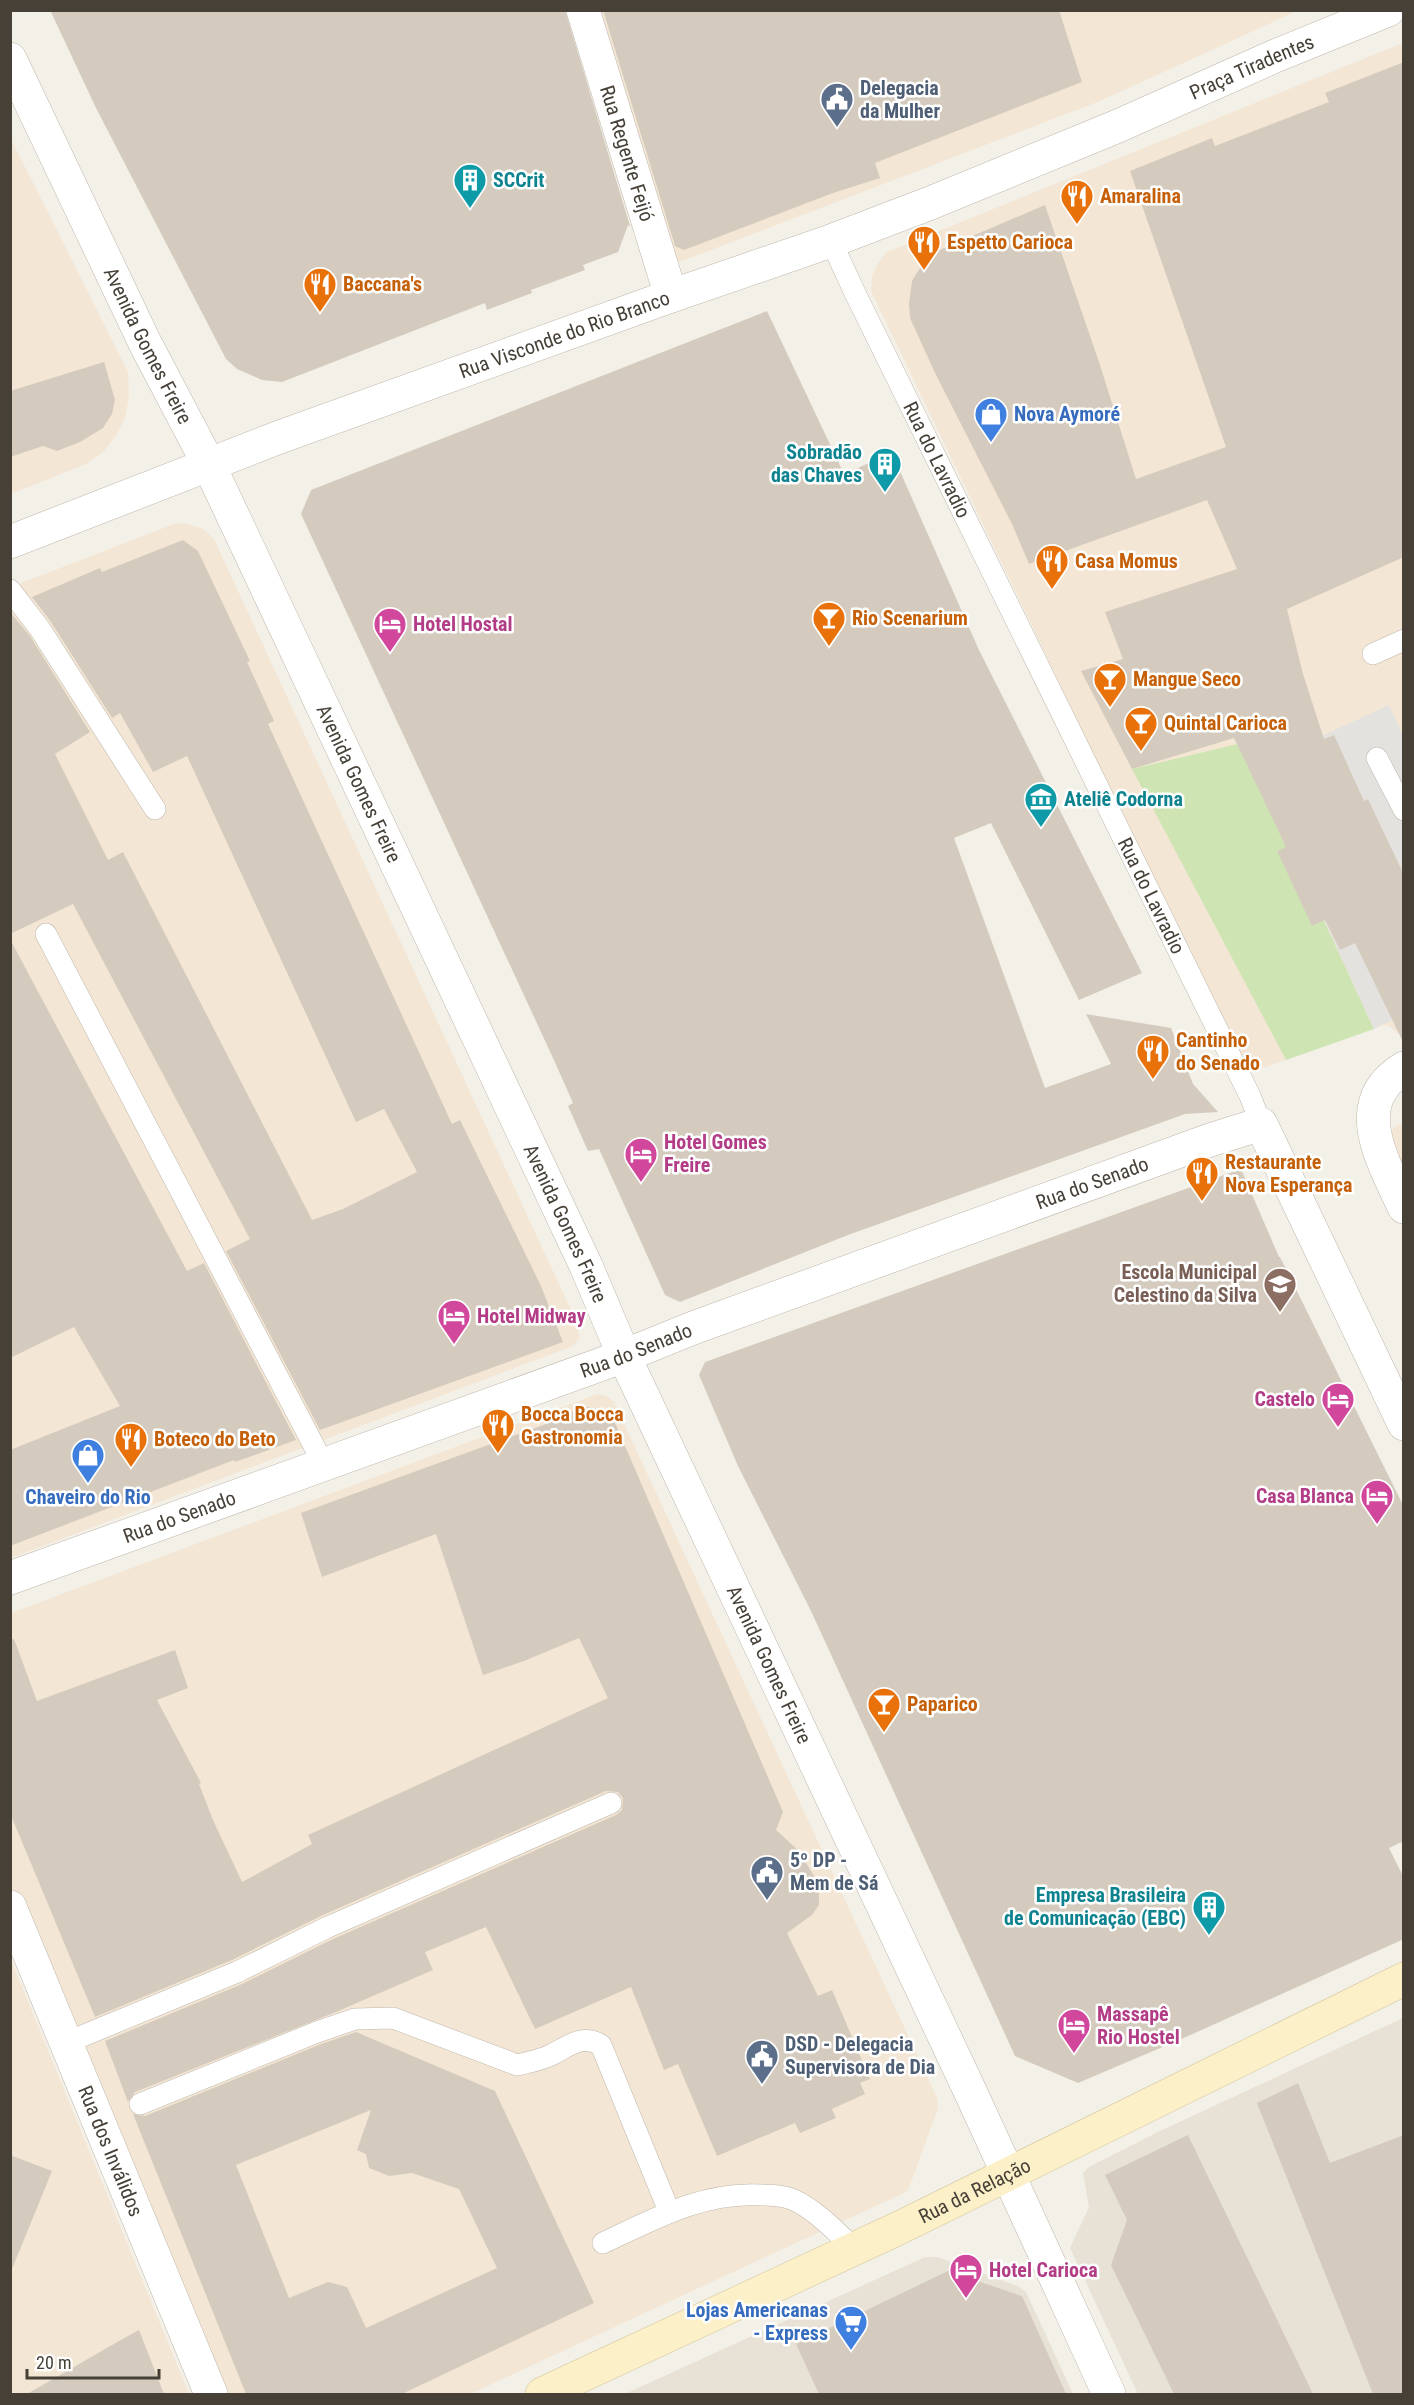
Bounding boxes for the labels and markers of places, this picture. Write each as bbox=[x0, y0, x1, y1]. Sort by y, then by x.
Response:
place label: Delegacia da Mulher bbox=[860, 76, 940, 123]
public building icon: Delegacia da Mulher bbox=[819, 81, 855, 128]
building icon: SCCrit bbox=[452, 162, 488, 209]
place label: SCCrit bbox=[493, 168, 544, 192]
restaurant icon: Amaralina bbox=[1059, 178, 1095, 225]
place label: Amaralina bbox=[1100, 184, 1181, 208]
restaurant icon: Espetto Carioca bbox=[906, 224, 942, 271]
place label: Espetto Carioca bbox=[947, 230, 1073, 254]
restaurant icon: Baccana's bbox=[302, 266, 338, 313]
place label: Baccana's bbox=[343, 272, 422, 296]
shop icon: Nova Aymoré bbox=[973, 396, 1009, 443]
place label: Nova Aymoré bbox=[1014, 402, 1120, 426]
place label: Sobradão das Chaves bbox=[771, 440, 862, 487]
building icon: Sobradão das Chaves bbox=[867, 446, 903, 493]
restaurant icon: Casa Momus bbox=[1034, 543, 1070, 590]
place label: Casa Momus bbox=[1075, 549, 1178, 573]
bar icon: Rio Scenarium bbox=[811, 600, 847, 647]
hotel icon: Hotel Hostal bbox=[372, 606, 408, 653]
place label: Rio Scenarium bbox=[852, 606, 968, 630]
place label: Hotel Hostal bbox=[413, 612, 512, 636]
bar icon: Mangue Seco bbox=[1092, 661, 1128, 708]
place label: Mangue Seco bbox=[1133, 667, 1241, 691]
bar icon: Quintal Carioca bbox=[1123, 705, 1159, 752]
place label: Quintal Carioca bbox=[1164, 711, 1287, 735]
museum icon: Ateliê Codorna bbox=[1023, 781, 1059, 828]
place label: Ateliê Codorna bbox=[1064, 787, 1183, 811]
place label: Cantinho do Senado bbox=[1176, 1028, 1260, 1075]
restaurant icon: Cantinho do Senado bbox=[1135, 1033, 1171, 1080]
place label: Hotel Gomes Freire bbox=[664, 1130, 767, 1177]
hotel icon: Hotel Gomes Freire bbox=[623, 1136, 659, 1183]
place label: Restaurante Nova Esperança bbox=[1225, 1150, 1353, 1197]
restaurant icon: Restaurante Nova Esperança bbox=[1184, 1155, 1220, 1202]
place label: Escola Municipal Celestino da Silva bbox=[1114, 1260, 1257, 1307]
school or university icon: Escola Municipal Celestino da Silva bbox=[1262, 1266, 1298, 1313]
hotel icon: Hotel Midway bbox=[436, 1298, 472, 1345]
place label: Hotel Midway bbox=[477, 1304, 586, 1328]
hotel icon: Castelo bbox=[1320, 1381, 1356, 1428]
place label: Castelo bbox=[1254, 1387, 1315, 1411]
place label: Bocca Bocca Gastronomia bbox=[521, 1402, 624, 1449]
restaurant icon: Bocca Bocca Gastronomia bbox=[480, 1407, 516, 1454]
restaurant icon: Boteco do Beto bbox=[113, 1421, 149, 1468]
place label: Boteco do Beto bbox=[154, 1427, 276, 1451]
shop icon: Chaveiro do Rio bbox=[70, 1437, 106, 1484]
hotel icon: Casa Blanca bbox=[1359, 1478, 1395, 1525]
place label: Casa Blanca bbox=[1256, 1484, 1354, 1508]
place label: Chaveiro do Rio bbox=[25, 1485, 151, 1509]
bar icon: Paparico bbox=[866, 1686, 902, 1733]
place label: Paparico bbox=[907, 1692, 978, 1716]
place label: 5º DP - Mem de Sá bbox=[790, 1848, 879, 1895]
public building icon: 5º DP - Mem de Sá bbox=[749, 1854, 785, 1901]
place label: Empresa Brasileira de Comunicação (EBC) bbox=[1004, 1883, 1186, 1930]
building icon: Empresa Brasileira de Comunicação (EBC) bbox=[1191, 1889, 1227, 1936]
place label: Massapê Rio Hostel bbox=[1097, 2002, 1180, 2049]
hotel icon: Massapê Rio Hostel bbox=[1056, 2007, 1092, 2054]
place label: DSD - Delegacia Supervisora de Dia bbox=[785, 2032, 935, 2079]
public building icon: DSD - Delegacia Supervisora de Dia bbox=[744, 2038, 780, 2085]
hotel icon: Hotel Carioca bbox=[948, 2252, 984, 2299]
place label: Hotel Carioca bbox=[989, 2258, 1098, 2282]
place label: Lojas Americanas - Express bbox=[686, 2298, 828, 2345]
supermarket icon: Lojas Americanas - Express bbox=[833, 2304, 869, 2351]

